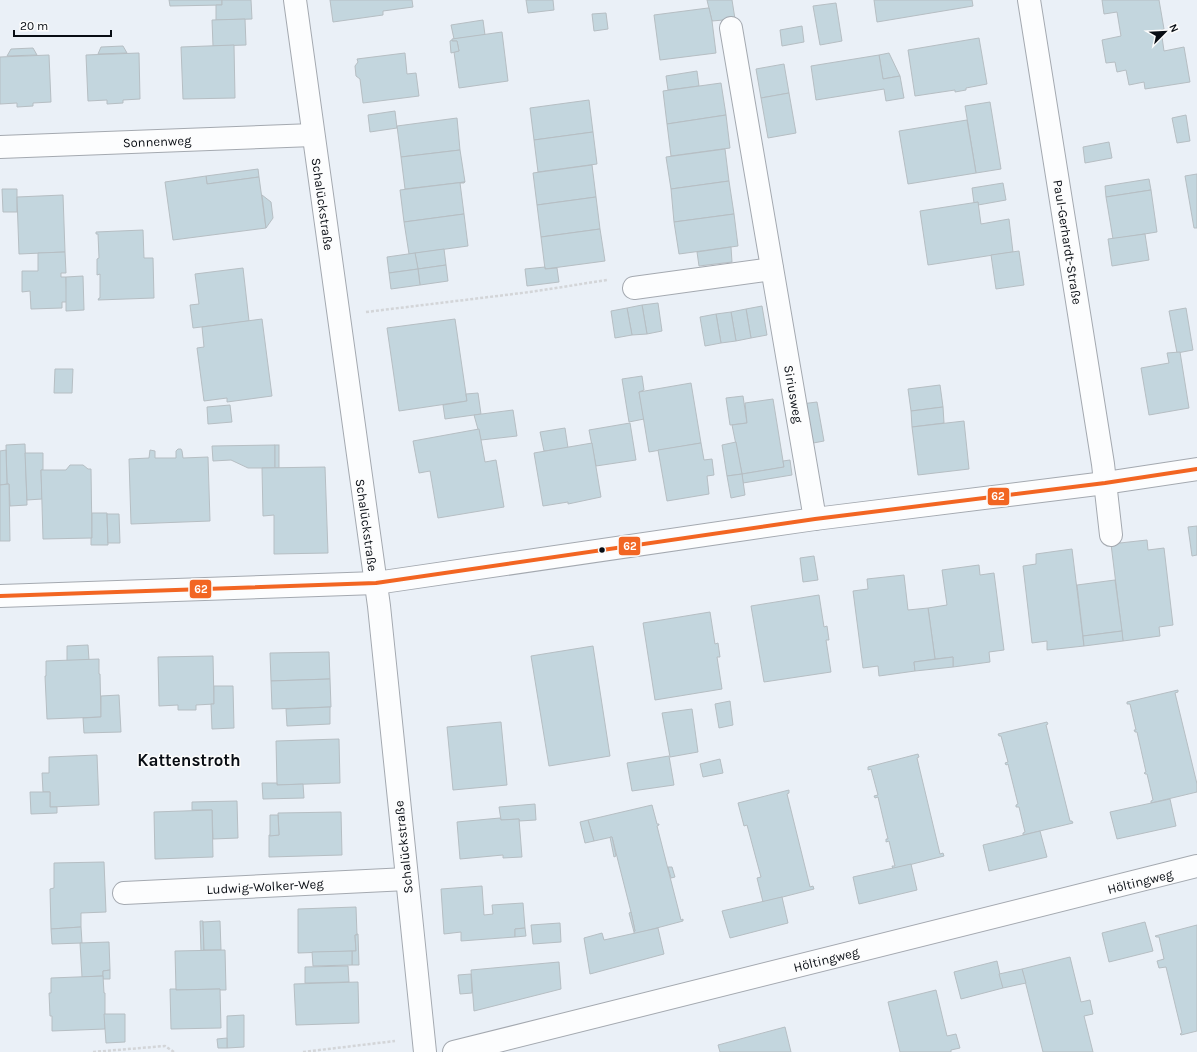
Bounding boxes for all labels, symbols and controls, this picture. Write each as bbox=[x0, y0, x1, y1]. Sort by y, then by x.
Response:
scale bar bbox=[14, 12, 111, 38]
north arrow bbox=[1145, 12, 1185, 52]
text: 20 m bbox=[20, 19, 48, 33]
text: N bbox=[1166, 22, 1181, 34]
street label: Sonnenweg bbox=[122, 133, 192, 150]
street label: Schalückstraße bbox=[309, 157, 336, 252]
street label: Paul-Gerhardt-Straße bbox=[1050, 179, 1085, 306]
street label: Siriusweg bbox=[781, 364, 806, 425]
street label: Schalückstraße bbox=[353, 478, 380, 573]
line badge: 62 bbox=[987, 487, 1010, 506]
text: 62 bbox=[991, 490, 1005, 503]
line badge: 62 bbox=[618, 536, 641, 556]
text: 62 bbox=[623, 540, 637, 553]
unlabelled marker bbox=[597, 545, 607, 555]
line badge: 62 bbox=[189, 579, 212, 599]
text: 62 bbox=[194, 583, 208, 596]
district label: Kattenstroth bbox=[137, 750, 241, 770]
street label: Schalückstraße bbox=[391, 799, 416, 894]
street label: Höltingweg bbox=[1106, 866, 1175, 897]
street label: Ludwig-Wolker-Weg bbox=[206, 876, 325, 897]
street label: Höltingweg bbox=[792, 944, 861, 975]

